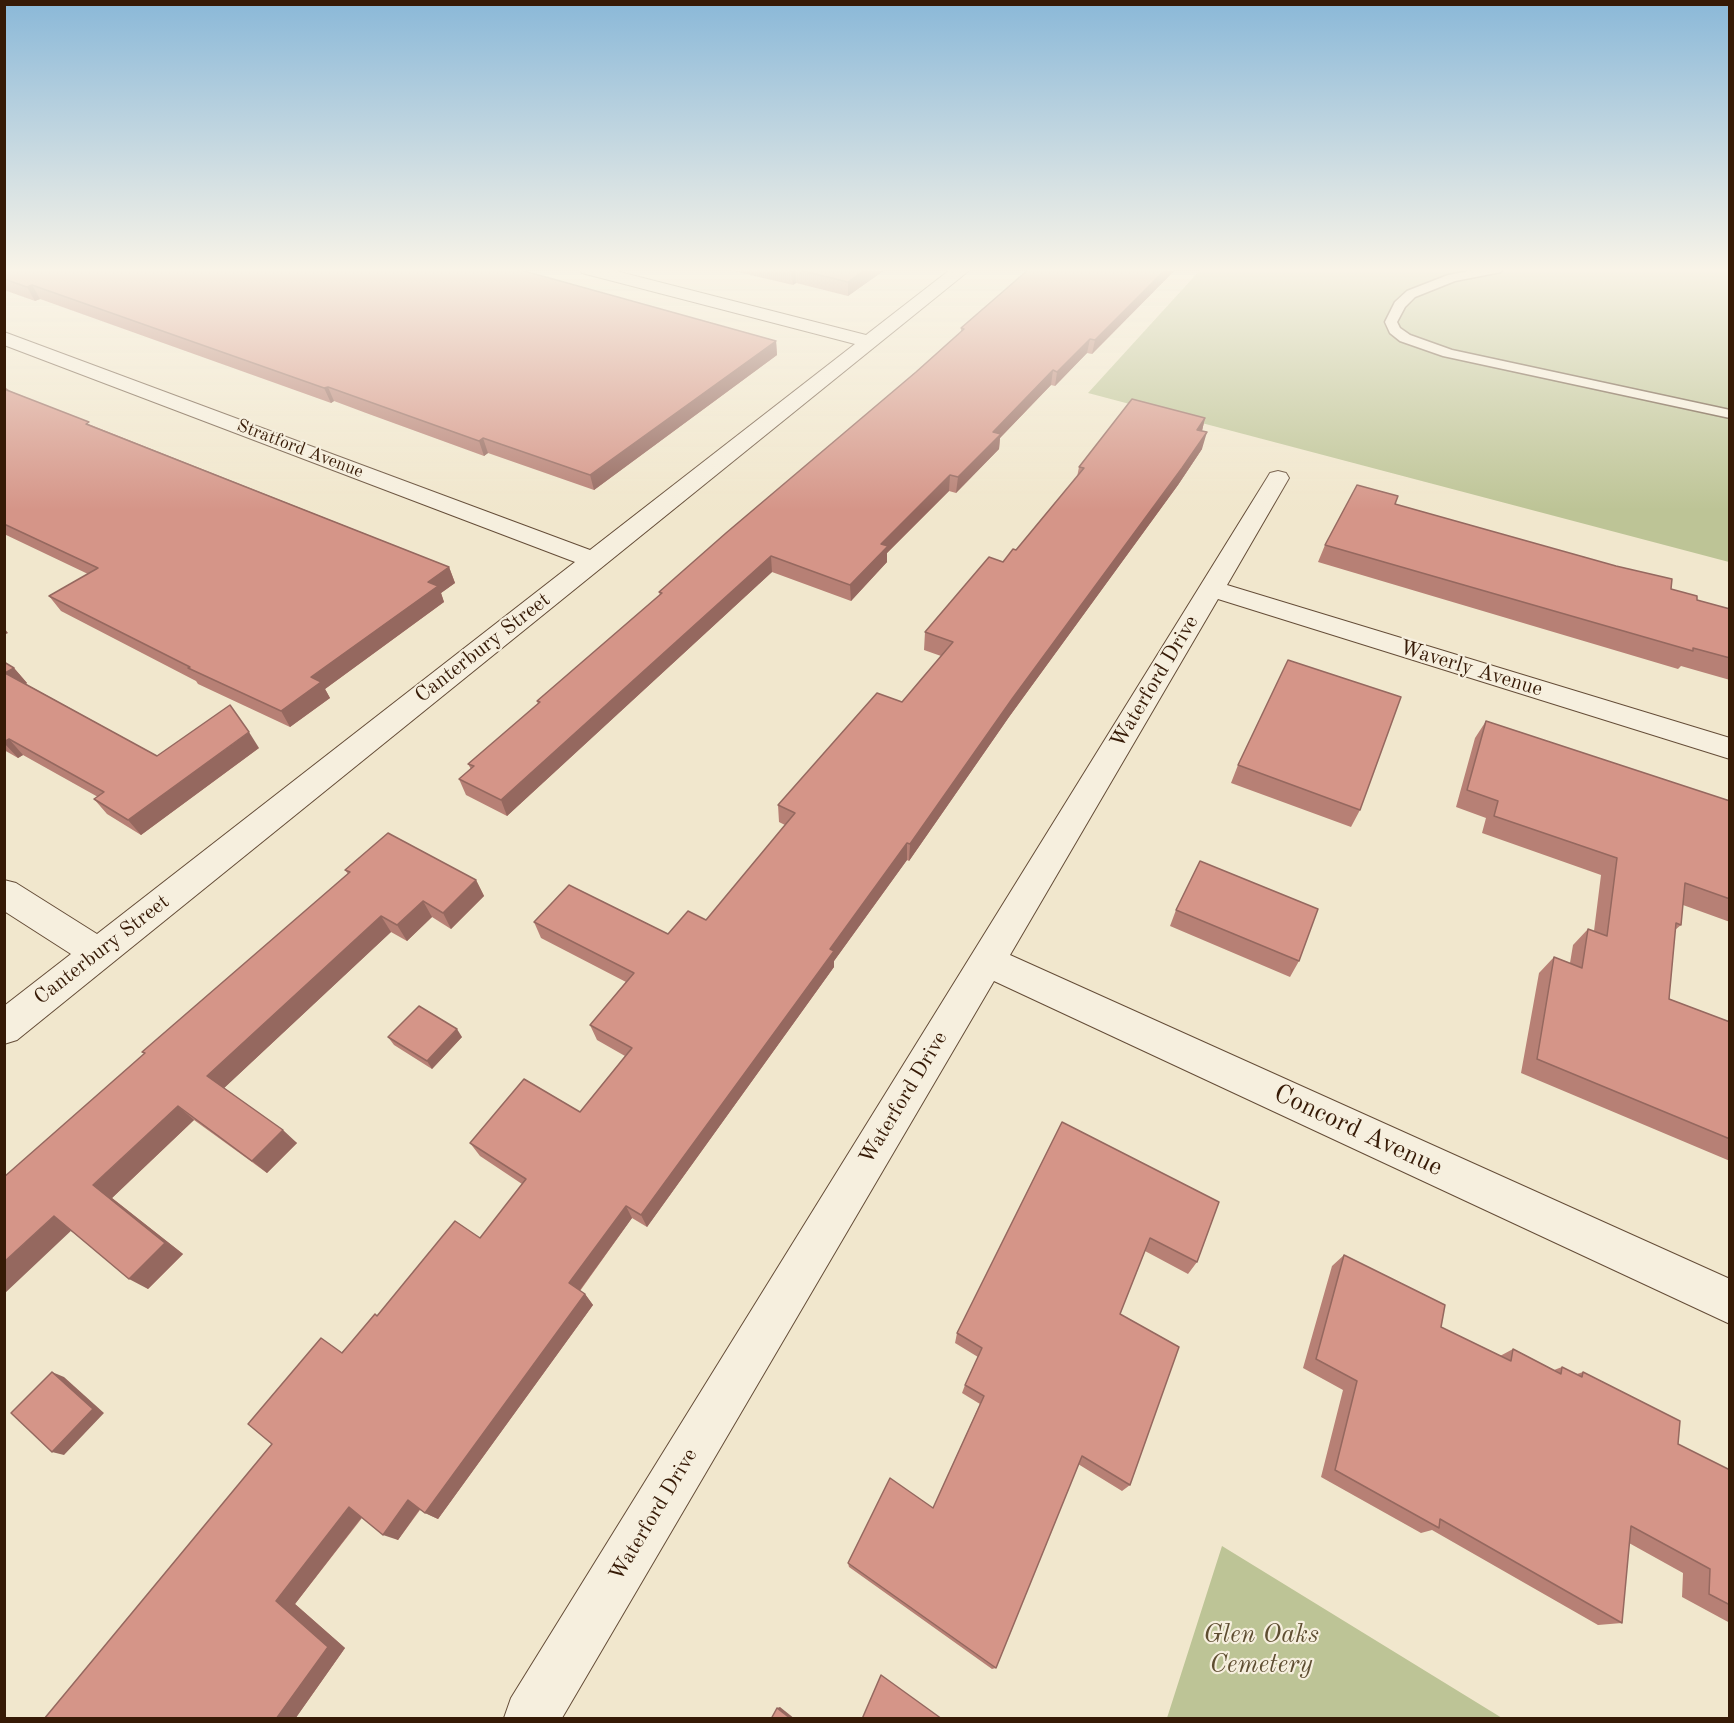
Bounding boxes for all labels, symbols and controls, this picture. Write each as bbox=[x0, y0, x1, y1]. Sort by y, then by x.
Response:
street label: Stratford Avenue bbox=[234, 415, 366, 483]
street label: Canterbury Street bbox=[410, 587, 556, 709]
street label: Waterford Drive bbox=[1106, 611, 1204, 753]
street label: Waverly Avenue bbox=[1396, 635, 1546, 703]
street label: Canterbury Street bbox=[29, 889, 175, 1011]
street label: Waterford Drive bbox=[855, 1027, 953, 1169]
street label: Concord Avenue bbox=[1269, 1078, 1447, 1184]
street label: Waterford Drive bbox=[605, 1444, 703, 1586]
park label: Glen Oaks Cemetery bbox=[1203, 1619, 1319, 1680]

